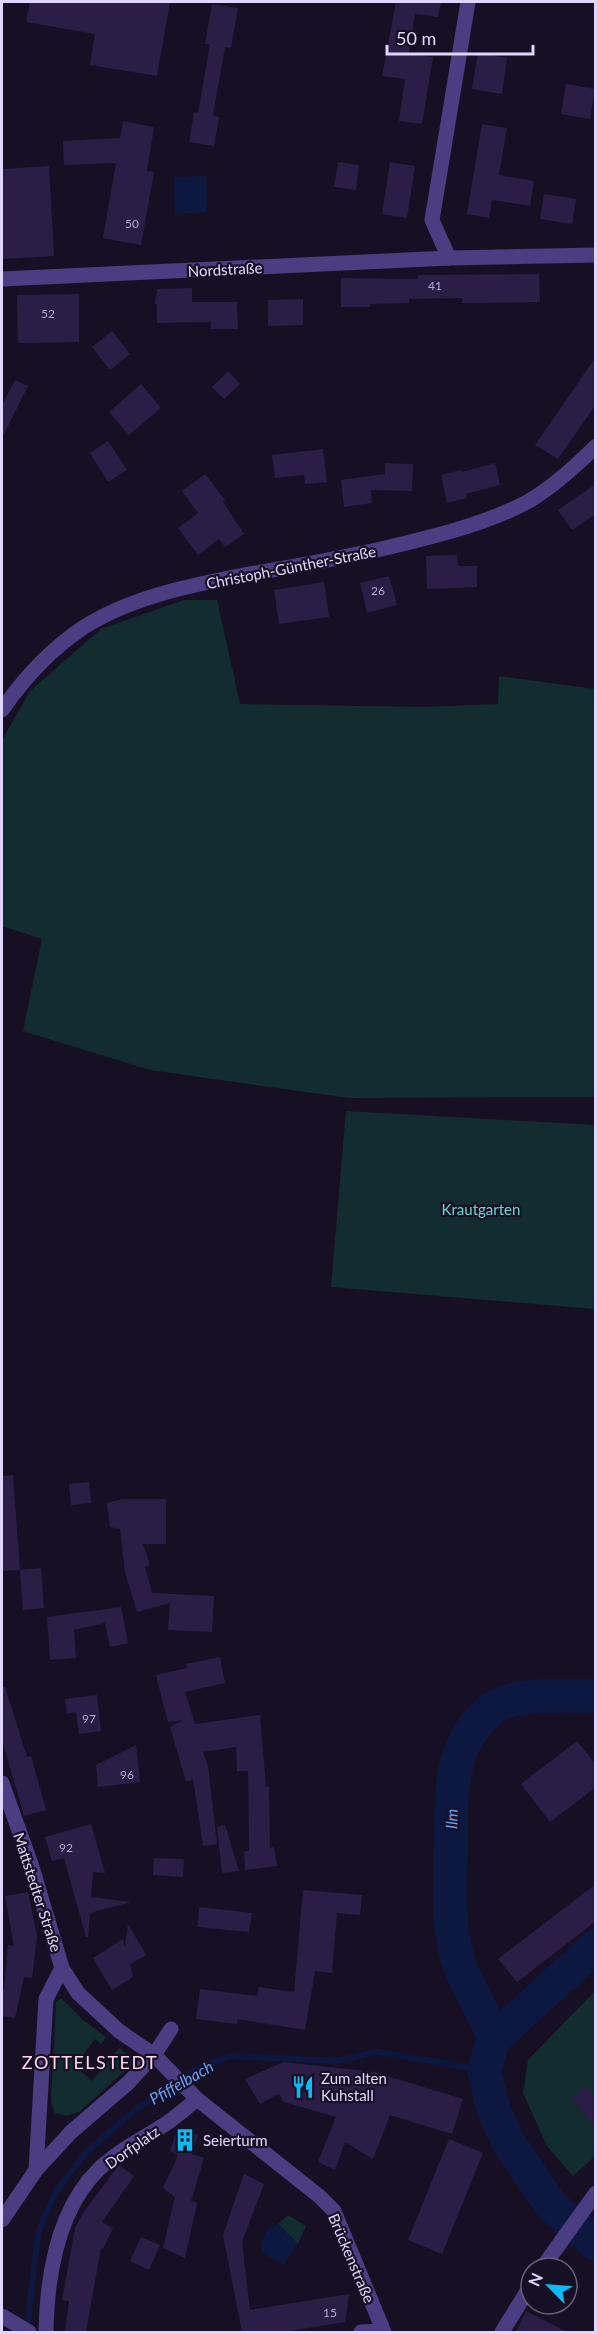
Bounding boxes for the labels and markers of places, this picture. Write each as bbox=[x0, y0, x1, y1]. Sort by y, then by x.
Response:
place label: Zum alten Kuhstall bbox=[321, 2069, 387, 2104]
restaurant icon: Zum alten Kuhstall bbox=[290, 2074, 316, 2100]
building icon: Seierturm bbox=[172, 2127, 198, 2153]
place label: Seierturm bbox=[203, 2131, 268, 2149]

